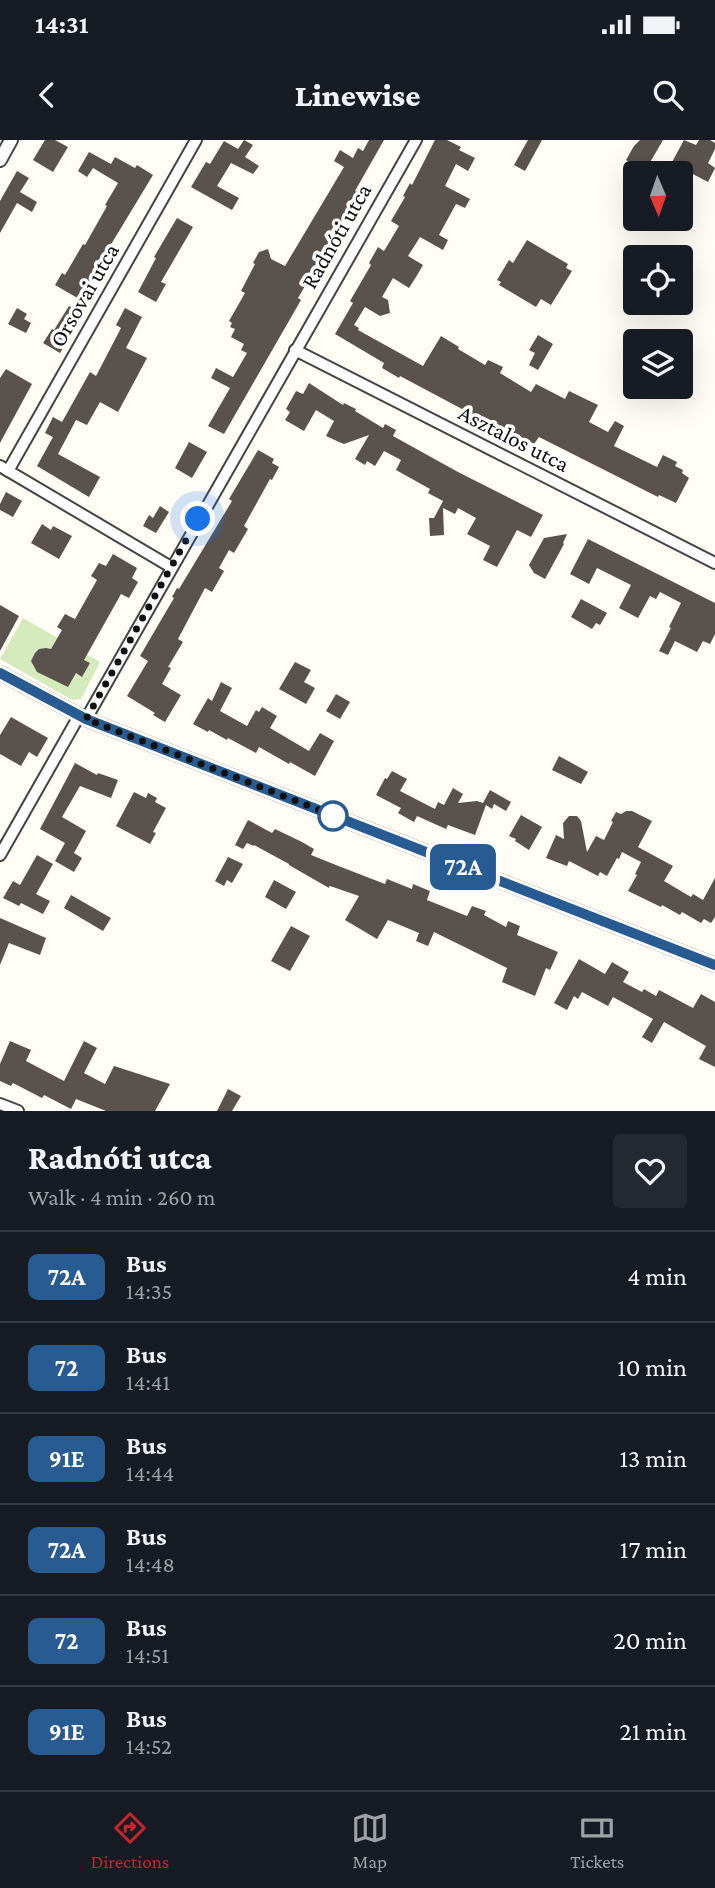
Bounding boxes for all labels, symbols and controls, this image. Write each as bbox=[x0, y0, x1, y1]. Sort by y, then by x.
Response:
text: 14:31 bbox=[35, 10, 88, 39]
icon: back bbox=[28, 76, 66, 114]
icon: search bbox=[649, 76, 687, 114]
text: Linewise bbox=[295, 77, 420, 113]
north arrow bbox=[623, 161, 693, 231]
map controls bbox=[623, 161, 693, 399]
street label: Radnóti utca bbox=[296, 179, 377, 293]
street label: Orsovai utca bbox=[44, 238, 124, 351]
button: locate bbox=[623, 245, 693, 315]
button: layers bbox=[623, 329, 693, 399]
street label: Asztalos utca bbox=[454, 399, 574, 477]
your location bbox=[180, 501, 215, 536]
unlabelled marker bbox=[318, 801, 348, 831]
line badge: 72A bbox=[423, 844, 503, 890]
text: 72A bbox=[444, 853, 482, 880]
button: heart bbox=[613, 1134, 687, 1208]
text: Radnóti utca bbox=[28, 1139, 211, 1176]
text: Walk · 4 min · 260 m bbox=[28, 1184, 215, 1210]
text: Bus bbox=[126, 1249, 167, 1278]
text: 4 min bbox=[627, 1262, 687, 1291]
text: 72A bbox=[47, 1263, 86, 1290]
text: 14:35 bbox=[126, 1278, 172, 1304]
text: Bus bbox=[126, 1340, 167, 1369]
text: 10 min bbox=[617, 1353, 687, 1382]
text: 72 bbox=[55, 1354, 78, 1381]
text: 14:41 bbox=[126, 1369, 170, 1395]
text: Bus bbox=[126, 1431, 167, 1460]
text: 13 min bbox=[619, 1444, 687, 1473]
text: 91E bbox=[49, 1445, 84, 1472]
text: 14:44 bbox=[126, 1460, 174, 1486]
text: Bus bbox=[126, 1522, 167, 1551]
text: 17 min bbox=[620, 1535, 687, 1564]
text: 72A bbox=[47, 1536, 86, 1563]
text: 14:48 bbox=[126, 1551, 175, 1577]
text: Bus bbox=[126, 1613, 167, 1642]
text: 20 min bbox=[613, 1626, 687, 1655]
text: 72 bbox=[55, 1627, 78, 1654]
text: 14:51 bbox=[126, 1642, 169, 1668]
text: Bus bbox=[126, 1704, 167, 1733]
text: 21 min bbox=[619, 1717, 687, 1746]
text: 91E bbox=[49, 1718, 84, 1745]
text: 14:52 bbox=[126, 1733, 172, 1759]
tab: Directions bbox=[91, 1809, 169, 1872]
tab: Map bbox=[351, 1809, 389, 1872]
tab: Tickets bbox=[570, 1809, 624, 1872]

